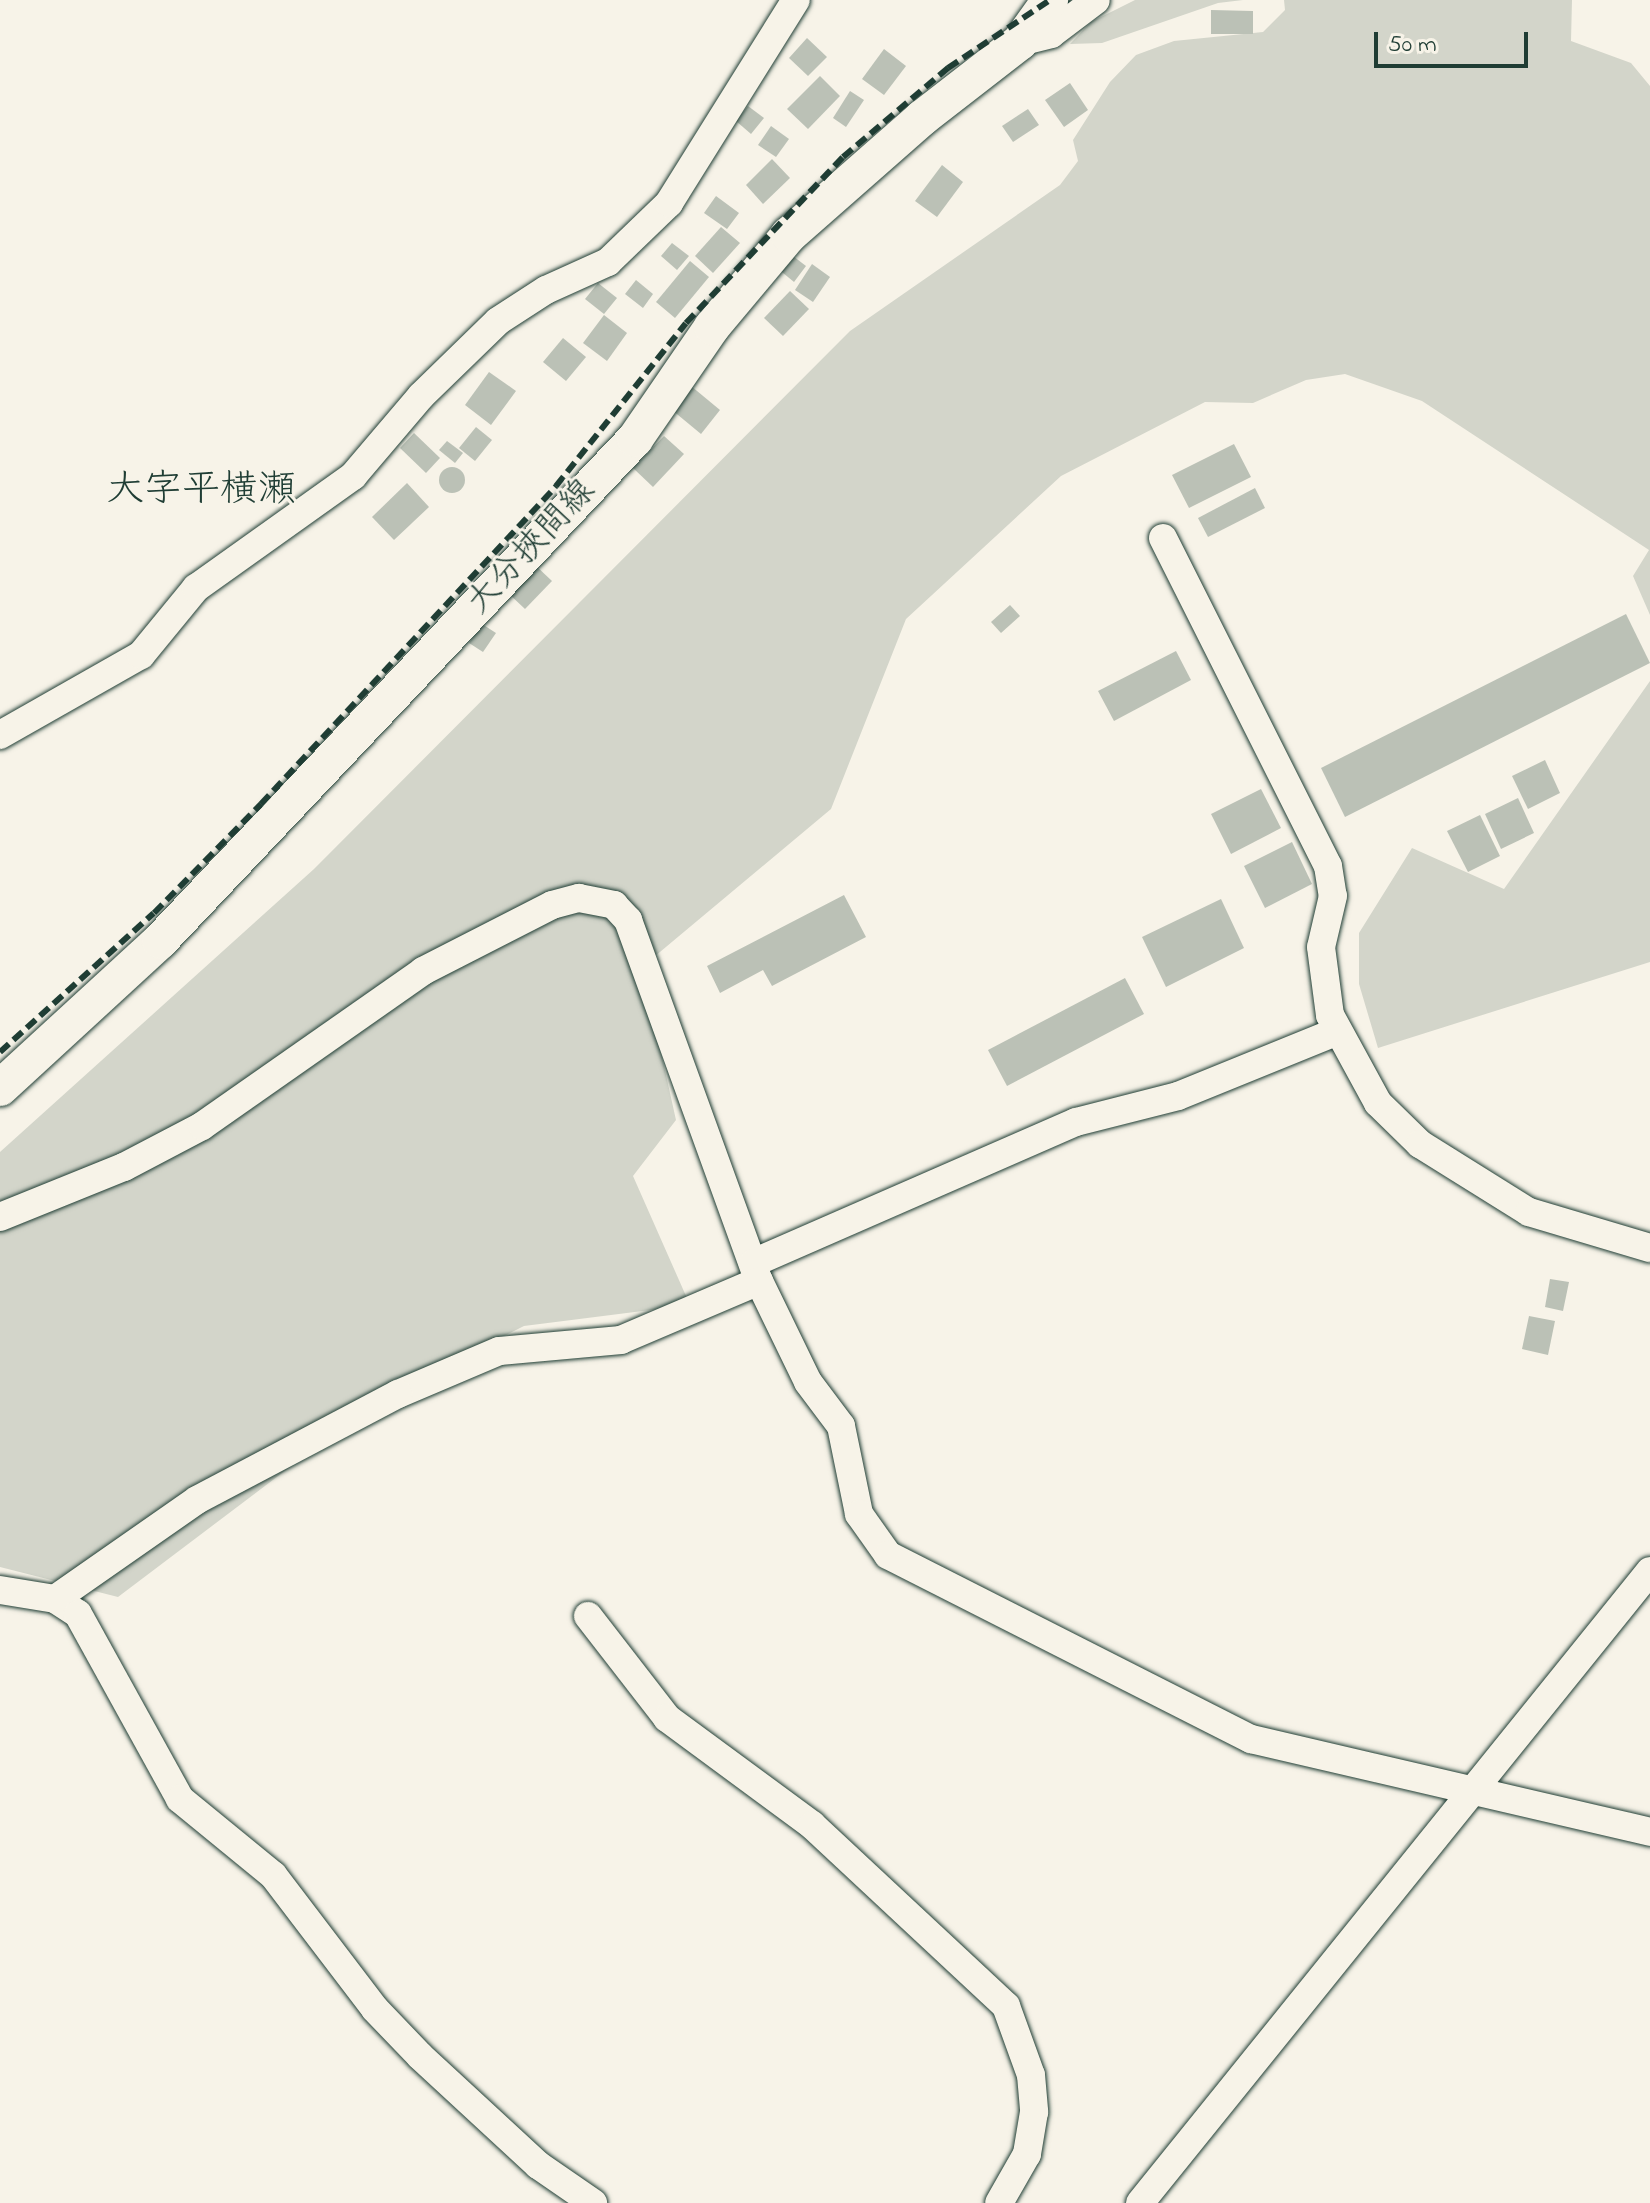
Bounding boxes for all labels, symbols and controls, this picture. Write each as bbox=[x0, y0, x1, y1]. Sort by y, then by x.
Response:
scale bar bbox=[1378, 16, 1532, 66]
text: 50 m bbox=[1388, 28, 1437, 63]
district label: 大字平横瀬 bbox=[106, 469, 296, 515]
street label: 大分挾間線 bbox=[459, 472, 605, 624]

